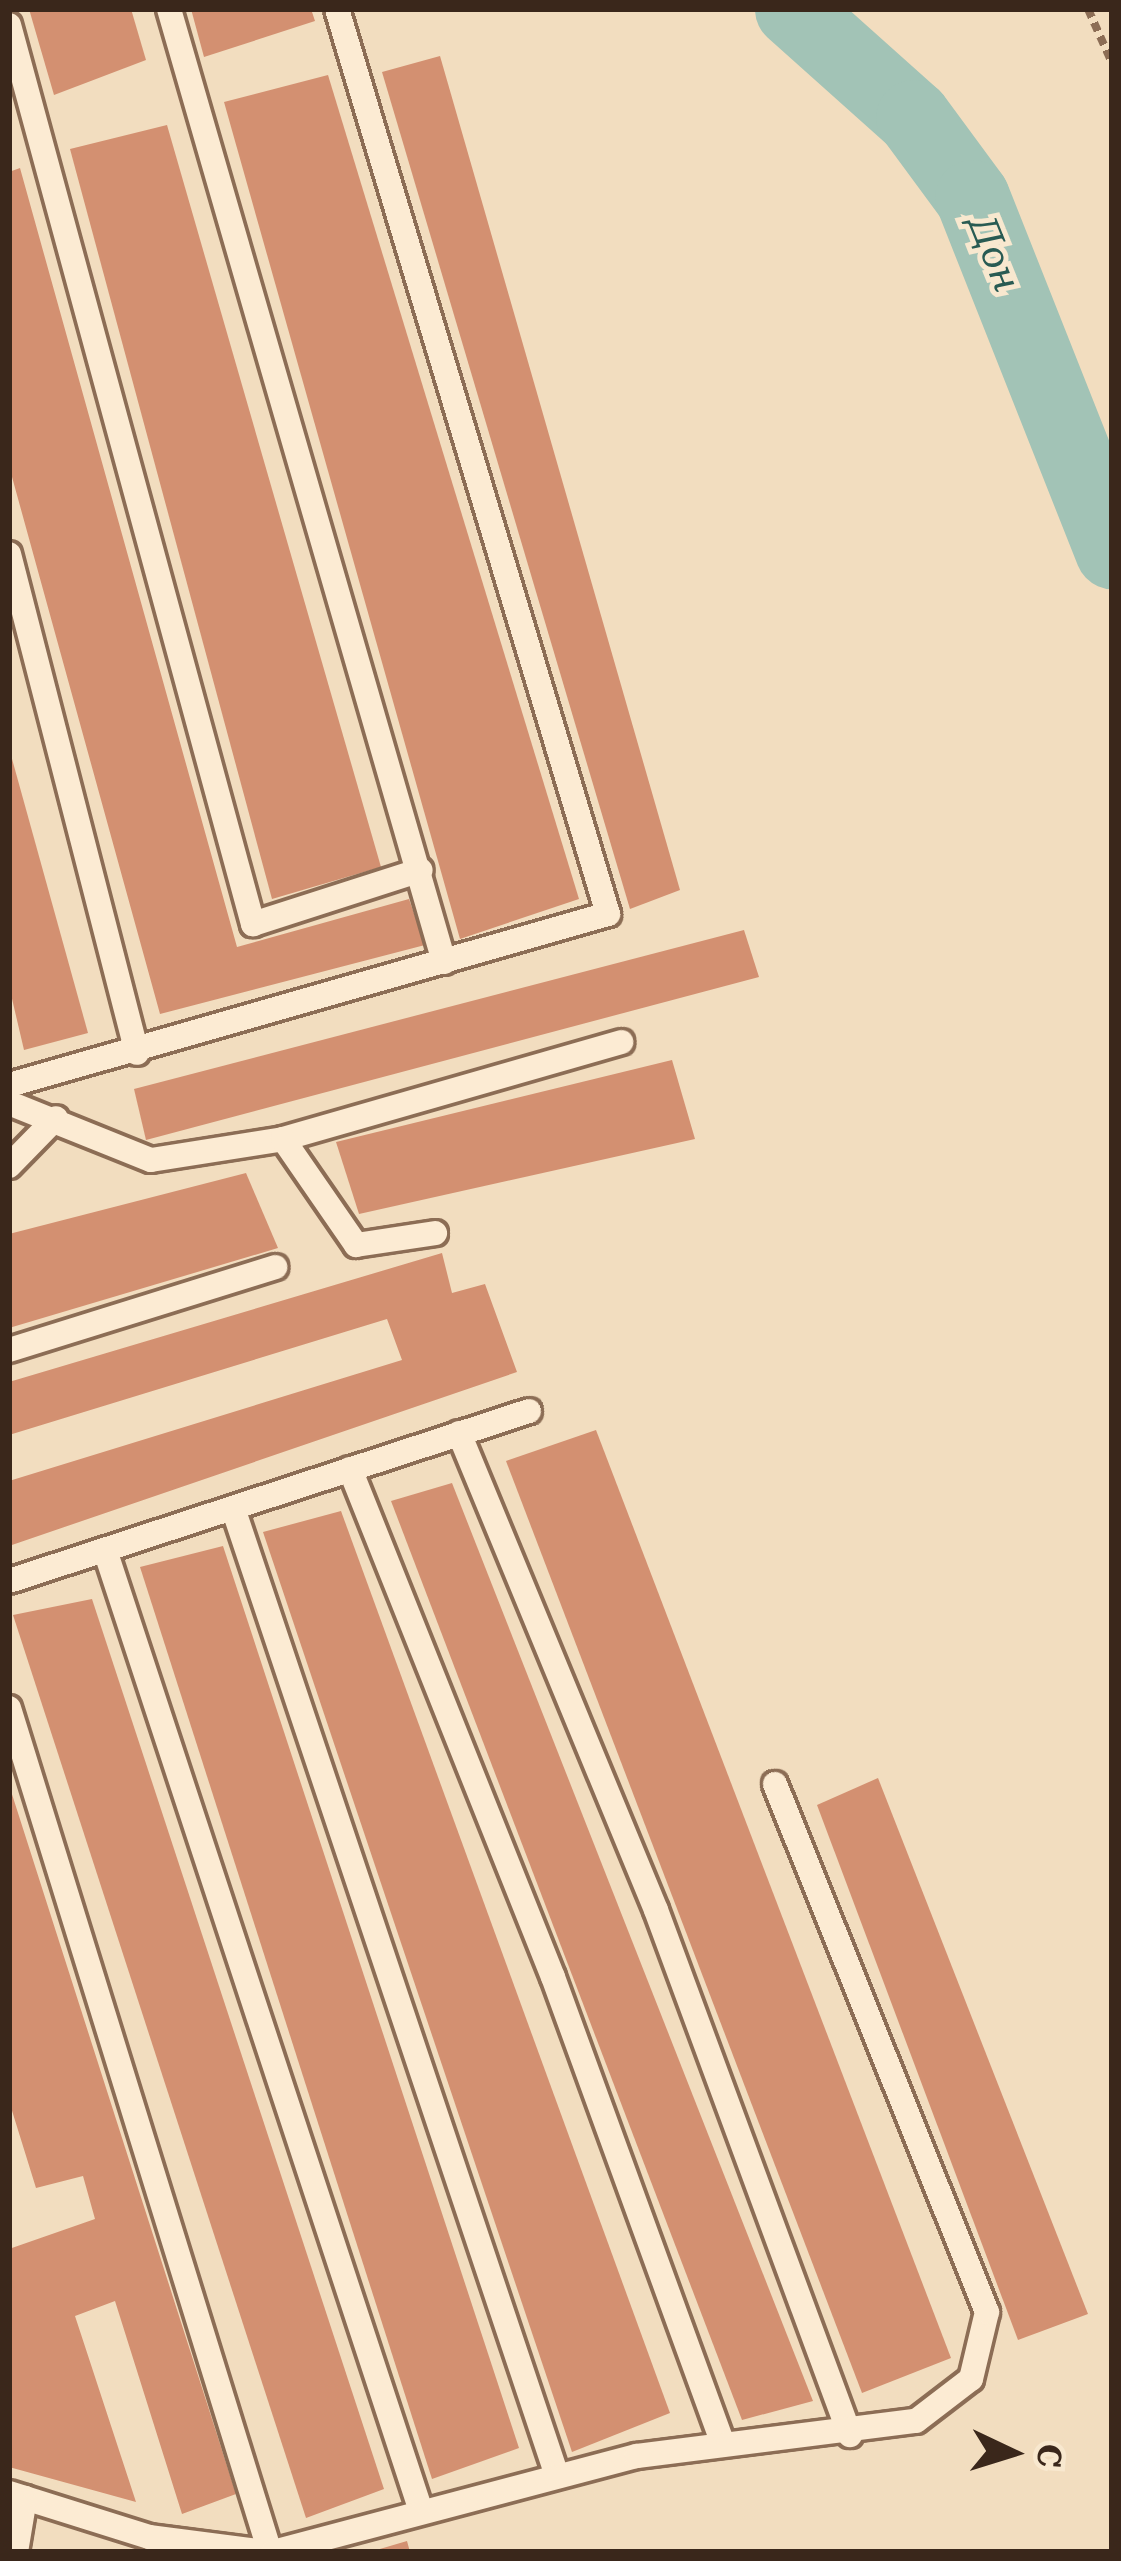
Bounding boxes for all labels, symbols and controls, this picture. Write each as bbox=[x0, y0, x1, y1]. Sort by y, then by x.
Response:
water label: Дон bbox=[958, 208, 1030, 298]
north arrow bbox=[953, 2393, 1073, 2513]
text: С bbox=[1029, 2443, 1070, 2468]

